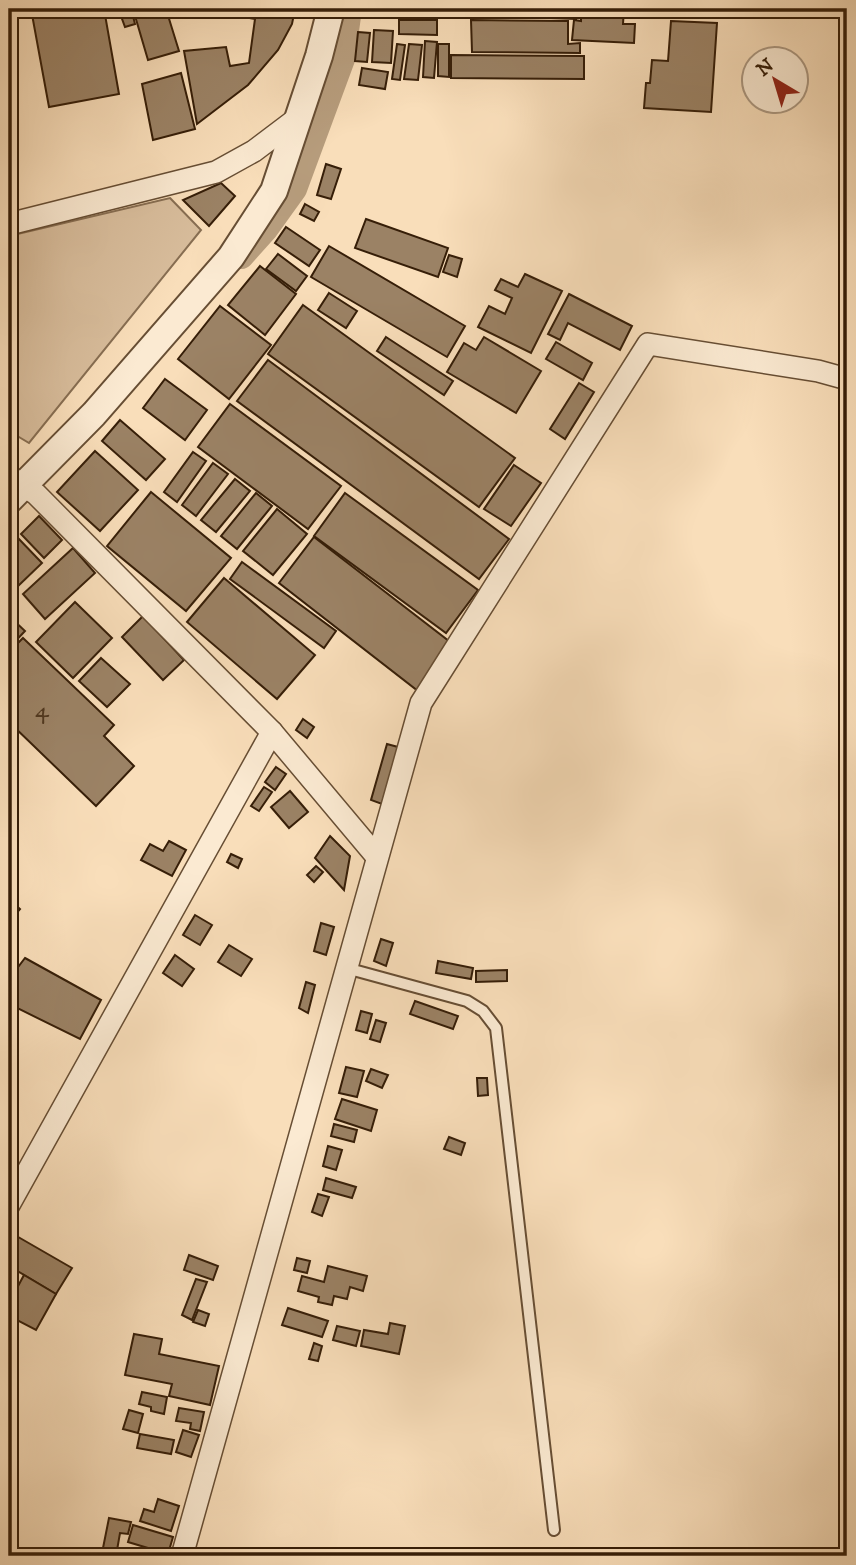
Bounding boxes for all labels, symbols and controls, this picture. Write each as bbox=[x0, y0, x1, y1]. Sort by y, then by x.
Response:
north arrow bbox=[740, 46, 810, 116]
text: N bbox=[752, 54, 779, 82]
house number: 4 bbox=[35, 695, 50, 725]

